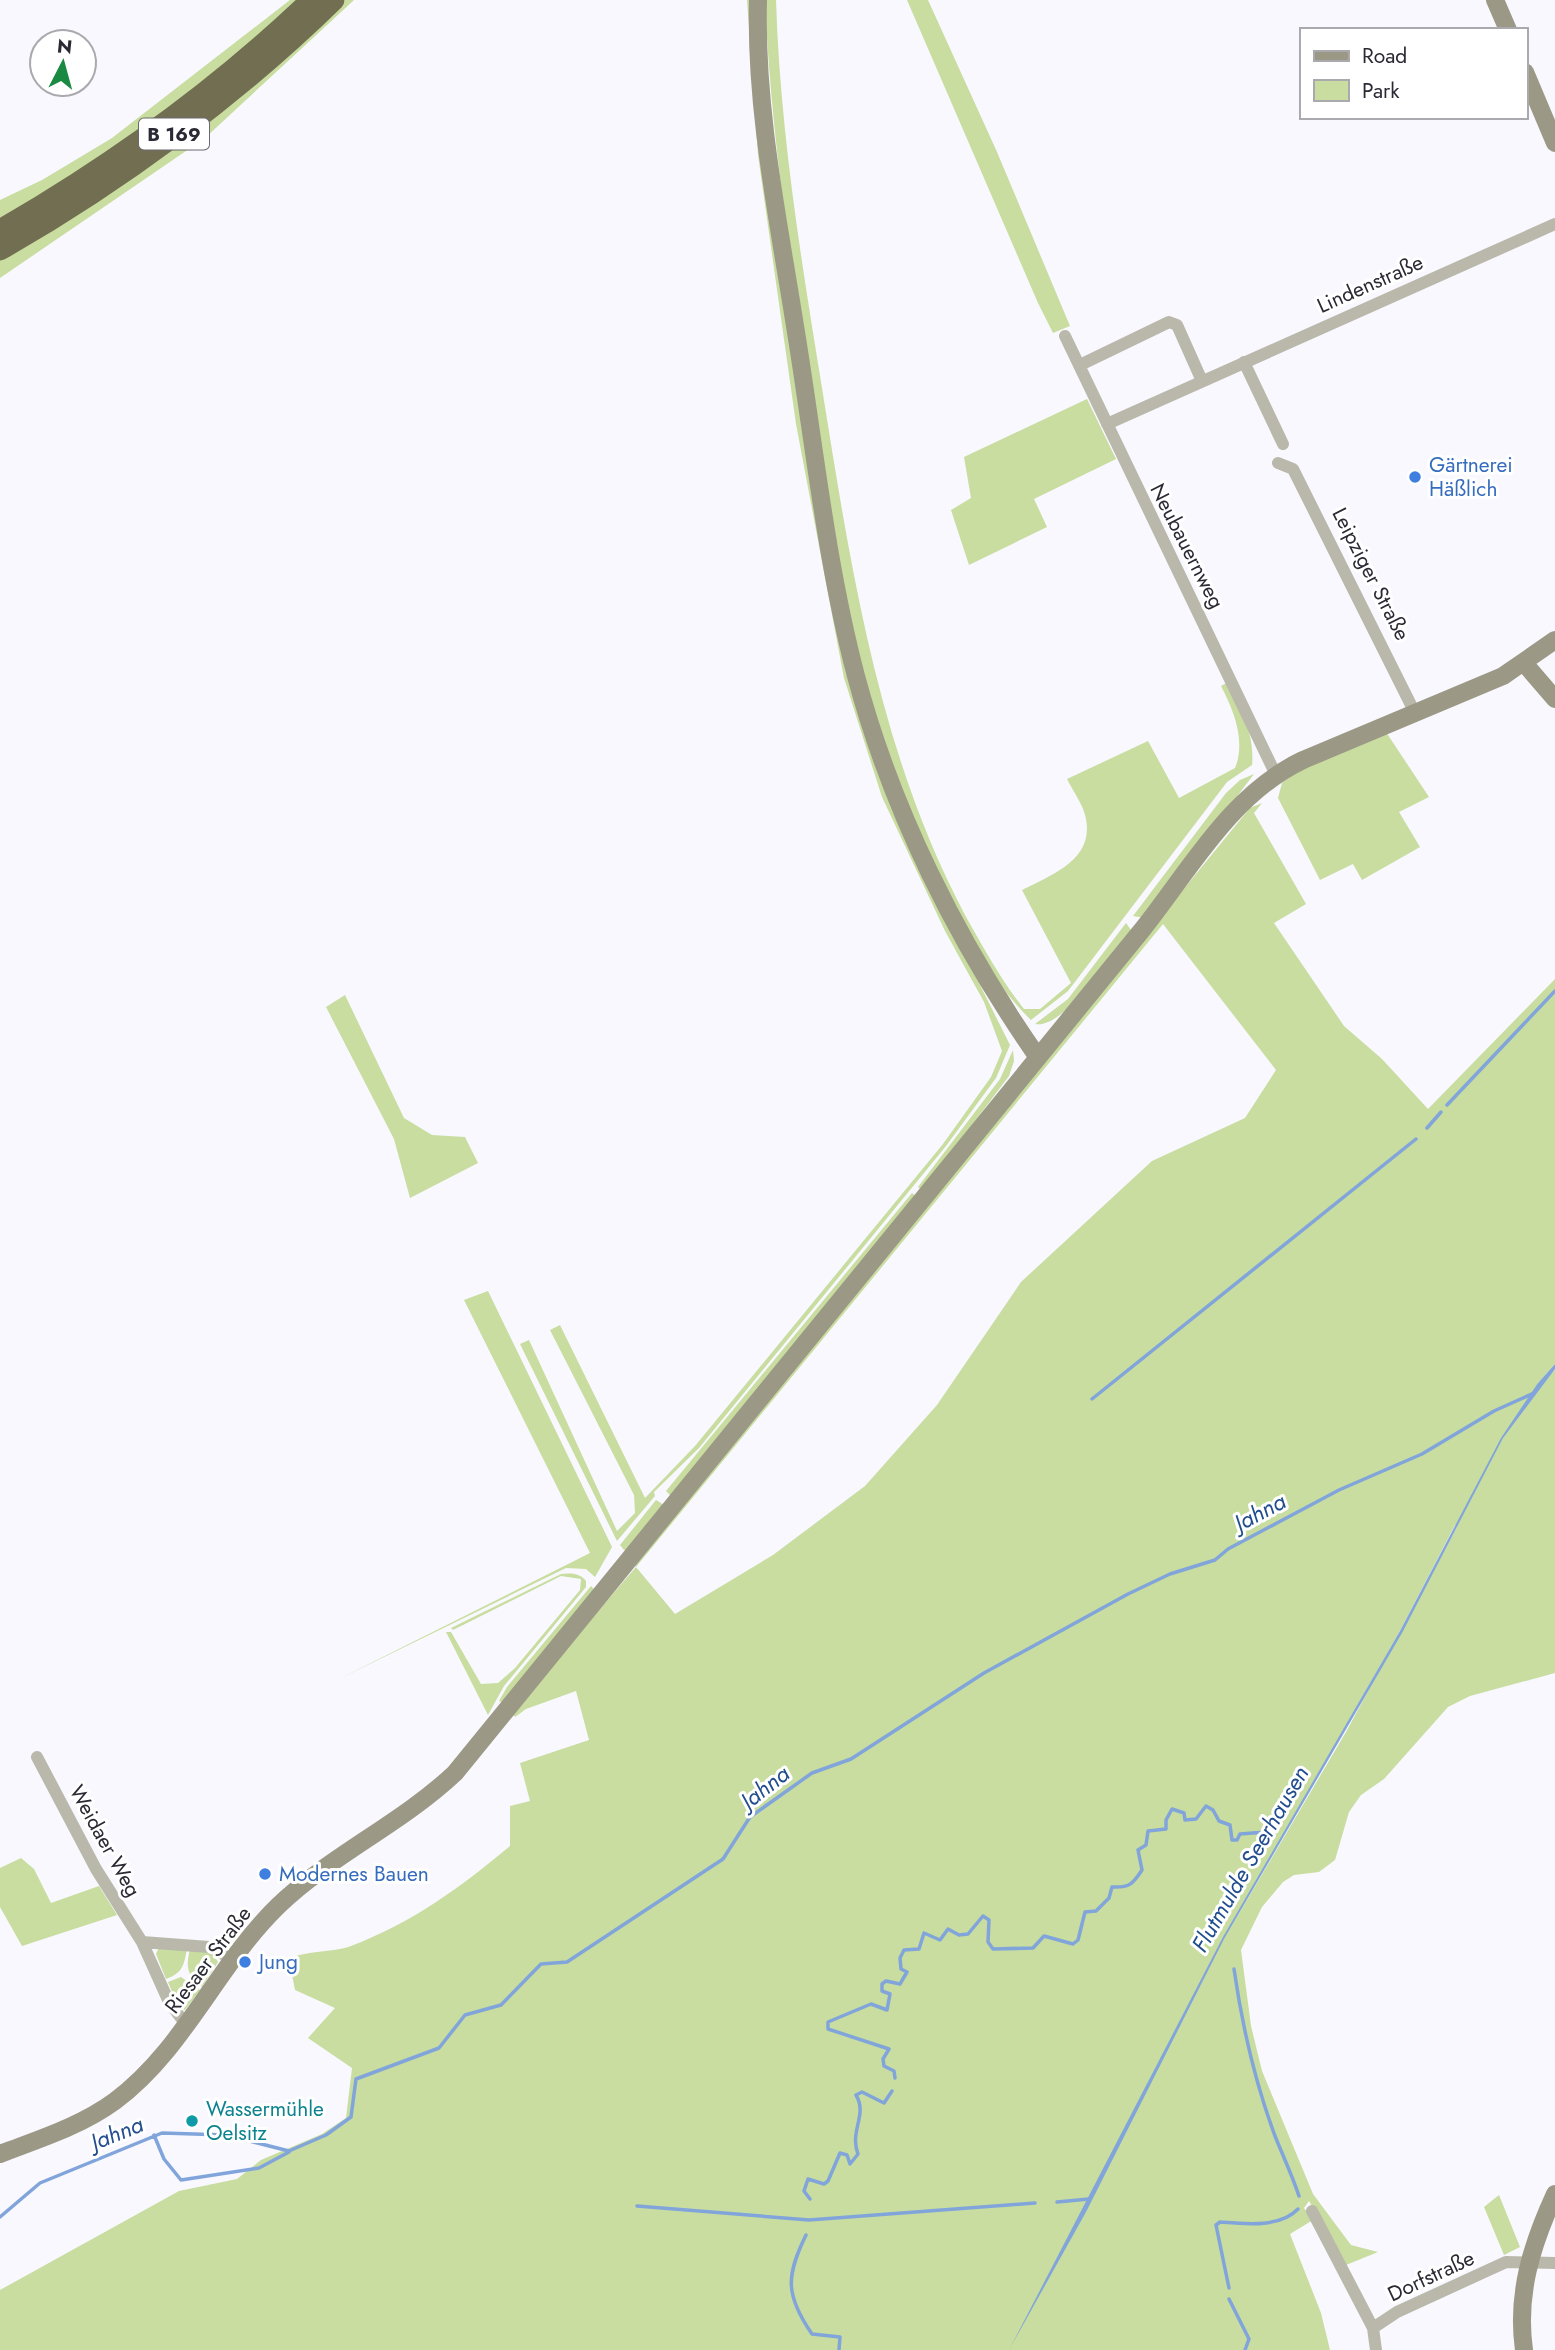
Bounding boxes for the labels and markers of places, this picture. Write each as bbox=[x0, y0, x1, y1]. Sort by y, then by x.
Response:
place label: Gärtnerei Häßlich bbox=[1429, 450, 1513, 504]
marker: Gärtnerei Häßlich bbox=[1407, 469, 1423, 485]
place label: Modernes Bauen bbox=[279, 1859, 429, 1889]
marker: Modernes Bauen bbox=[257, 1866, 273, 1882]
place label: Jung bbox=[256, 1947, 298, 1977]
marker: Jung bbox=[237, 1954, 253, 1970]
place label: Wassermühle Oelsitz bbox=[206, 2094, 324, 2148]
marker: Wassermühle Oelsitz bbox=[184, 2113, 200, 2129]

